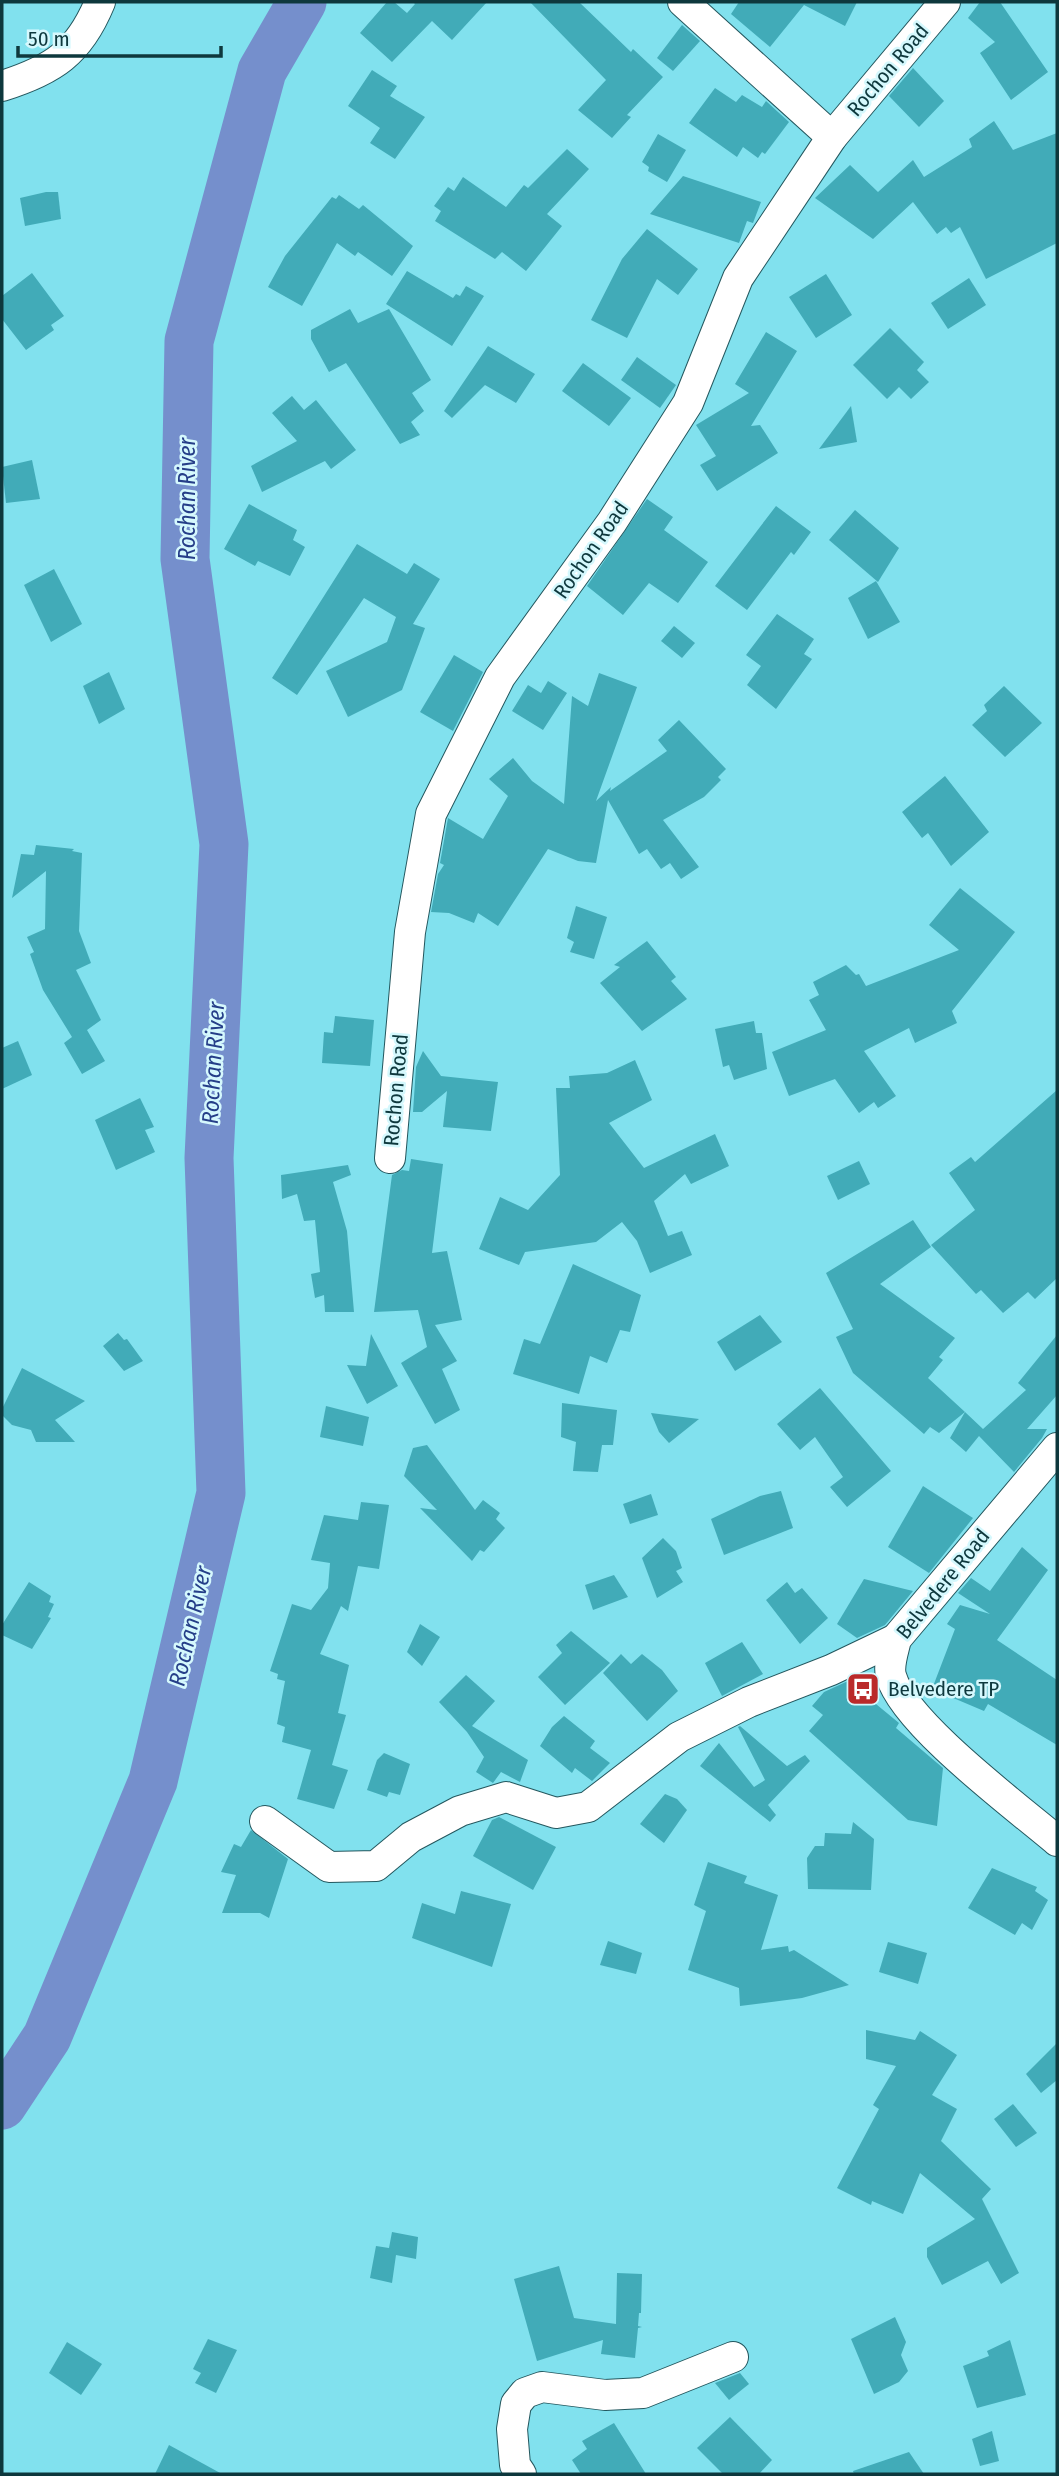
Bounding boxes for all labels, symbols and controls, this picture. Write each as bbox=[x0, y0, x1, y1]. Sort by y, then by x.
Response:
scale bar bbox=[18, 14, 220, 58]
street label: Rochon Road bbox=[842, 18, 934, 122]
text: 50 m bbox=[28, 26, 70, 52]
water label: Rochan River bbox=[173, 437, 201, 560]
street label: Rochon Road bbox=[548, 496, 634, 604]
water label: Rochan River bbox=[196, 1000, 230, 1125]
street label: Rochon Road bbox=[378, 1033, 414, 1147]
street label: Belvedere Road bbox=[891, 1524, 995, 1644]
water label: Rochan River bbox=[163, 1562, 218, 1689]
bus stop icon: Belvedere TP bbox=[844, 1670, 882, 1708]
place label: Belvedere TP bbox=[888, 1676, 999, 1702]

